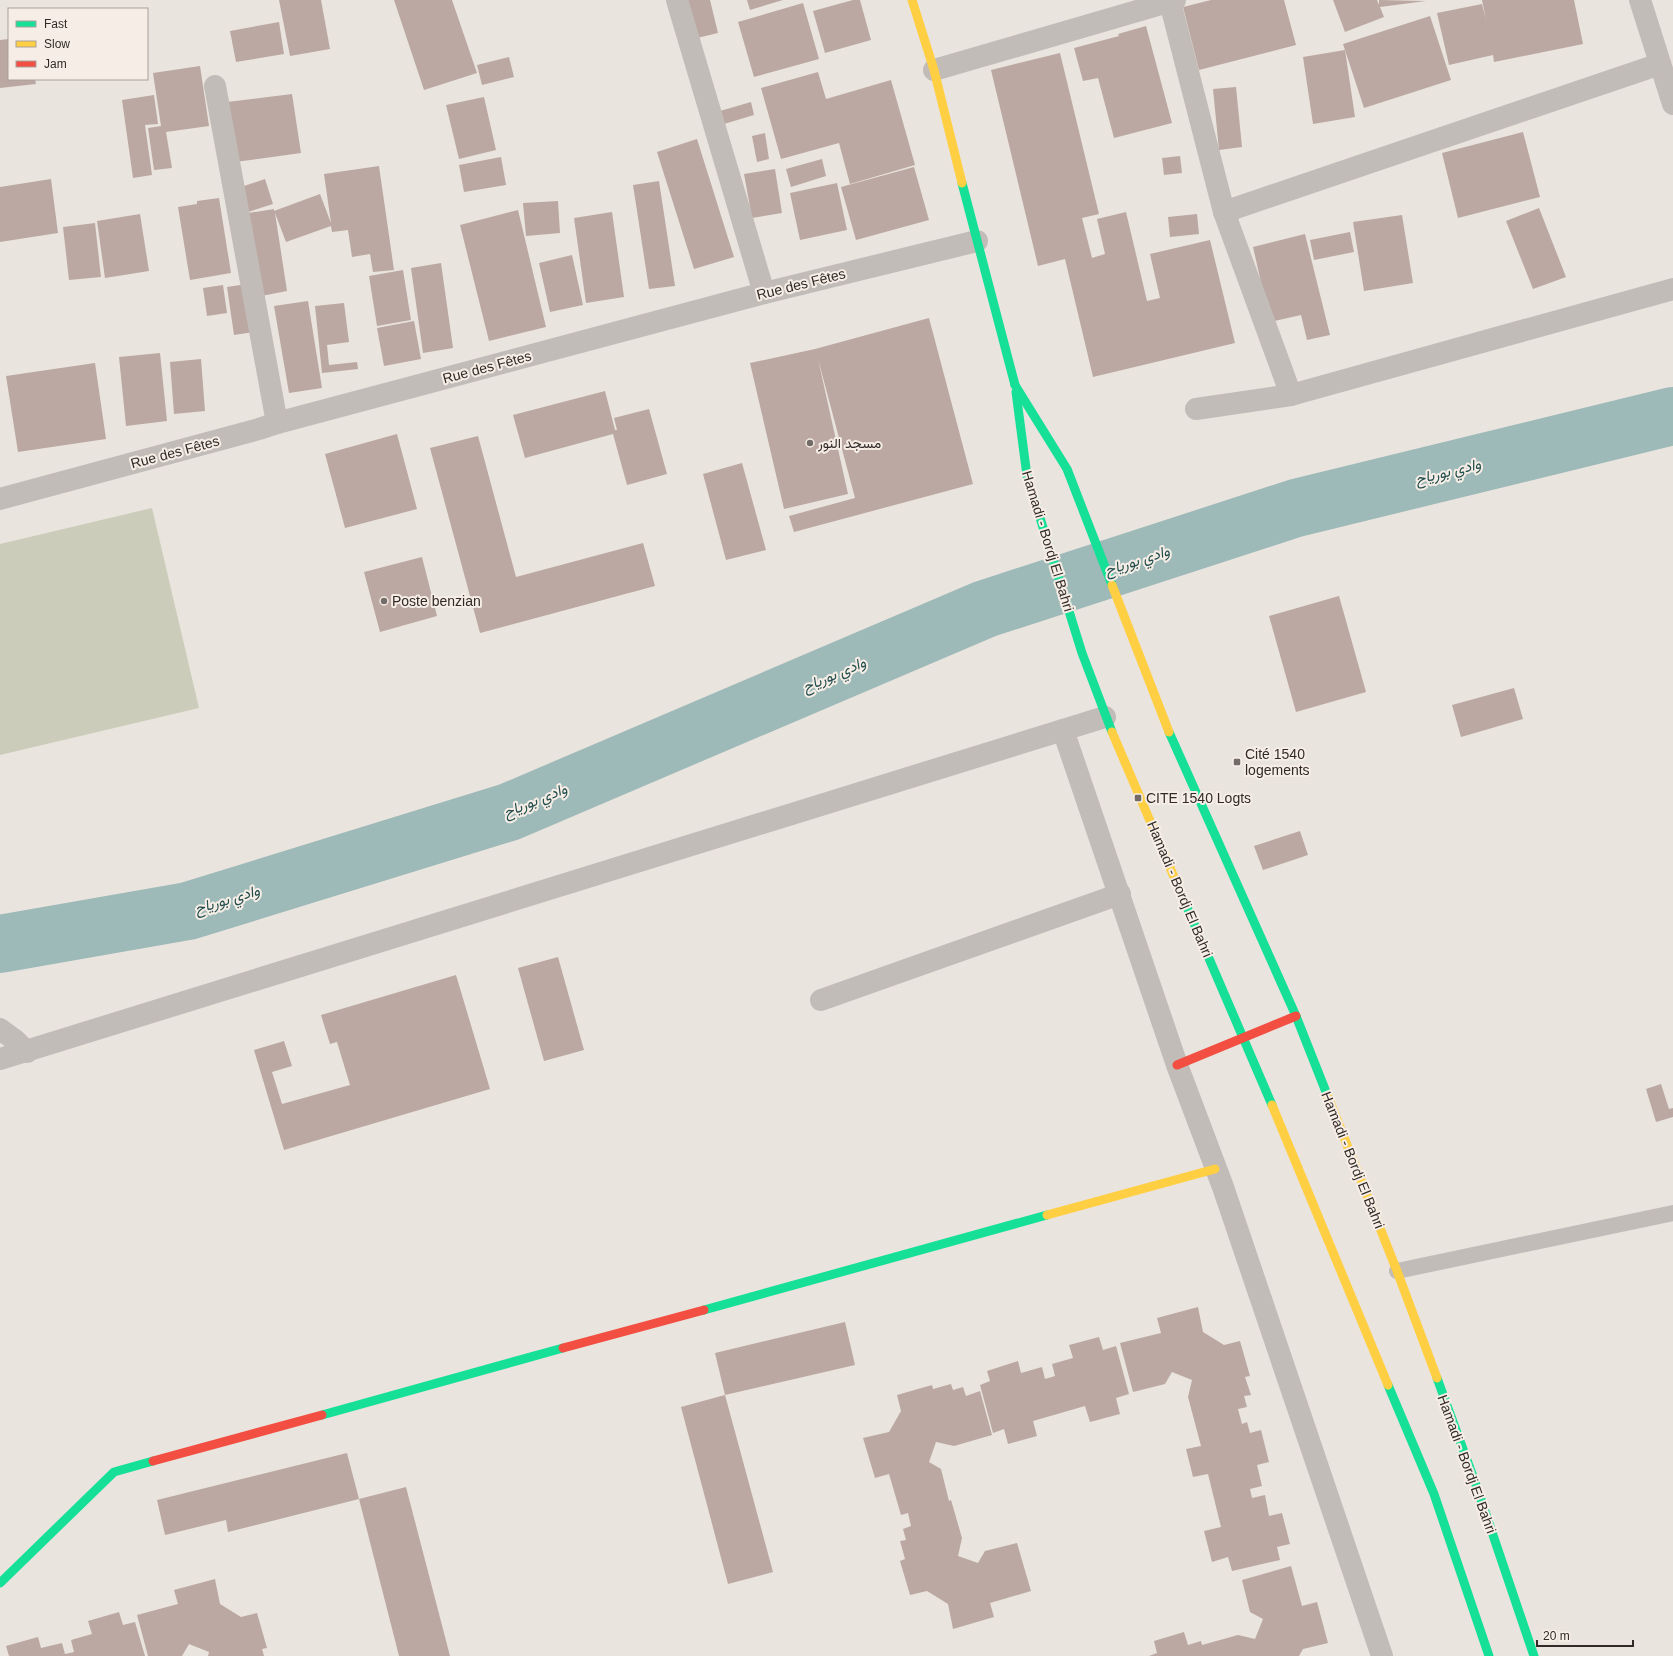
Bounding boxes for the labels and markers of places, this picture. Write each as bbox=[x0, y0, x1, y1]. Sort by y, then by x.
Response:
place label: مسجد النور bbox=[817, 435, 881, 452]
marker: مسجد النور bbox=[805, 438, 815, 448]
place label: Poste benzian bbox=[392, 593, 481, 609]
marker: Poste benzian bbox=[379, 596, 389, 606]
place label: Cité 1540 logements bbox=[1245, 746, 1310, 778]
marker: Cité 1540 logements bbox=[1232, 757, 1242, 767]
place label: CITE 1540 Logts bbox=[1146, 790, 1251, 806]
marker: CITE 1540 Logts bbox=[1133, 793, 1143, 803]

